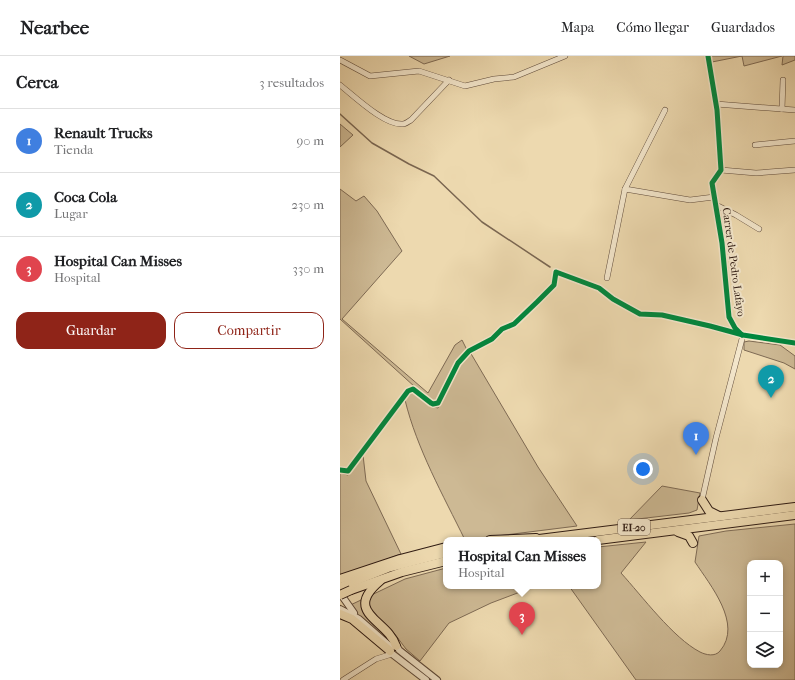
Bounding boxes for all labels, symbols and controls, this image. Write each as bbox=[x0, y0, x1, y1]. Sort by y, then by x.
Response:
text: Nearbee bbox=[20, 17, 89, 39]
text: Mapa bbox=[561, 19, 594, 36]
text: Cómo llegar bbox=[616, 19, 689, 36]
text: Guardados bbox=[711, 19, 775, 36]
text: Cerca bbox=[16, 72, 58, 92]
text: 3 resultados bbox=[259, 75, 324, 90]
text: Renault Trucks bbox=[54, 124, 153, 142]
text: 1 bbox=[27, 133, 31, 148]
text: 90 m bbox=[296, 133, 324, 148]
text: Tienda bbox=[54, 142, 93, 157]
text: Coca Cola bbox=[54, 188, 117, 206]
text: 2 bbox=[26, 197, 32, 212]
text: 230 m bbox=[291, 197, 324, 212]
text: Lugar bbox=[54, 206, 88, 221]
street label: Carrer de Pedro Lafayo bbox=[719, 207, 748, 318]
text: Hospital Can Misses bbox=[54, 252, 182, 270]
text: 3 bbox=[26, 261, 32, 276]
text: 330 m bbox=[293, 261, 324, 276]
text: Hospital bbox=[54, 270, 101, 285]
button: Guardar bbox=[16, 312, 166, 349]
button: Compartir bbox=[174, 312, 324, 349]
pin: 2 bbox=[758, 365, 784, 398]
pin: 1 bbox=[683, 422, 709, 455]
your location bbox=[633, 459, 653, 479]
road number: EI-20 bbox=[618, 519, 650, 535]
popup bbox=[443, 537, 601, 589]
text: Hospital Can Misses bbox=[458, 547, 586, 565]
map controls bbox=[747, 560, 783, 668]
button: + bbox=[747, 560, 783, 596]
text: Hospital bbox=[458, 565, 504, 580]
button: − bbox=[747, 596, 783, 632]
pin: 3 bbox=[509, 602, 535, 635]
button: layers bbox=[747, 632, 783, 668]

